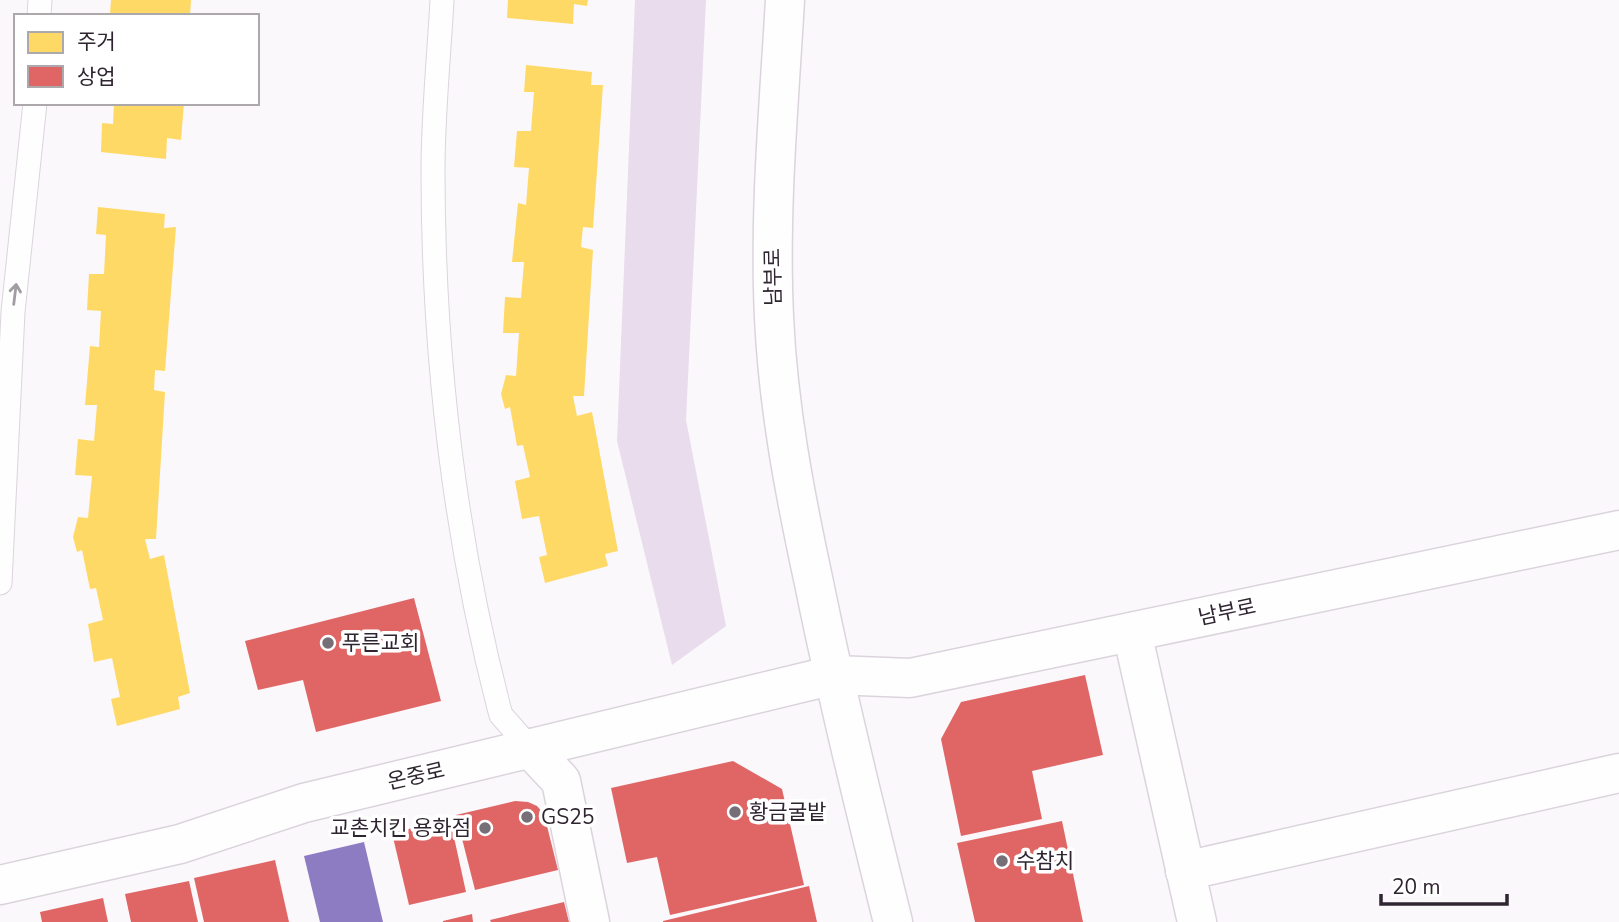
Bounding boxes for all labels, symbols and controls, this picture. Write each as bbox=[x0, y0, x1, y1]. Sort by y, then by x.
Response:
legend bbox=[14, 14, 259, 105]
text: 주거 bbox=[77, 28, 116, 56]
text: 상업 bbox=[77, 63, 116, 91]
street label: 남부로 bbox=[758, 248, 788, 306]
one-way arrow bbox=[8, 283, 21, 306]
street label: 남부로 bbox=[1196, 592, 1258, 632]
place label: 푸른교회 bbox=[342, 629, 419, 657]
marker: 푸른교회 bbox=[320, 635, 336, 651]
street label: 온중로 bbox=[385, 756, 447, 796]
place label: 황금굴밭 bbox=[749, 798, 826, 826]
place label: GS25 bbox=[541, 803, 594, 831]
marker: 황금굴밭 bbox=[727, 804, 743, 820]
marker: GS25 bbox=[519, 809, 535, 825]
place label: 교촌치킨 용화점 bbox=[330, 814, 471, 842]
marker: 교촌치킨 용화점 bbox=[477, 820, 493, 836]
place label: 수참치 bbox=[1016, 847, 1074, 875]
marker: 수참치 bbox=[994, 853, 1010, 869]
scale bar bbox=[1381, 862, 1507, 906]
text: 20 m bbox=[1392, 873, 1441, 901]

